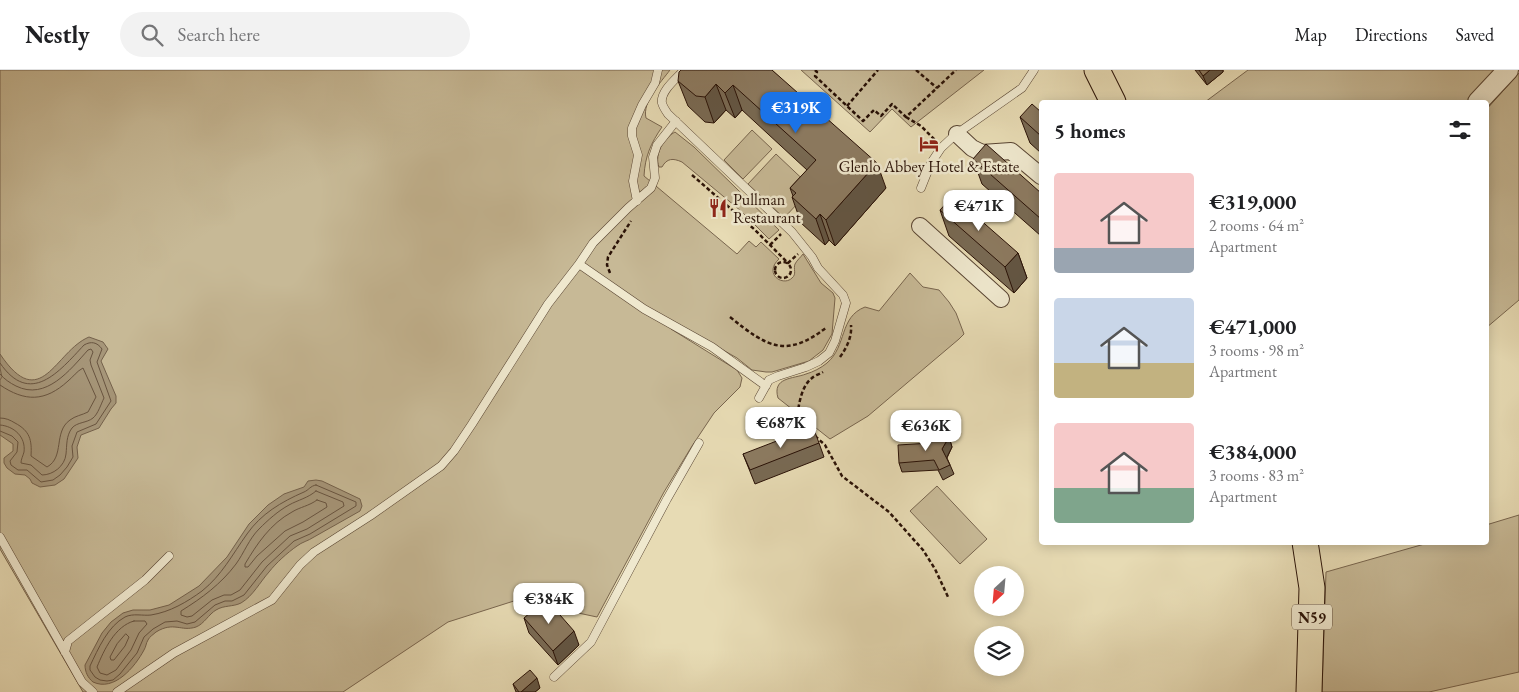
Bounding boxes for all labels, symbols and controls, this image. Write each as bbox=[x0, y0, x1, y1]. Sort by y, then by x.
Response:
search box bbox=[120, 12, 470, 57]
text: Nestly bbox=[25, 19, 90, 50]
icon: search bbox=[138, 21, 166, 49]
text: Search here bbox=[178, 22, 260, 47]
text: Map bbox=[1295, 23, 1327, 46]
text: Directions bbox=[1355, 23, 1427, 46]
text: Saved bbox=[1455, 23, 1494, 46]
pin: €319K bbox=[761, 92, 831, 134]
text: €319K bbox=[771, 97, 821, 118]
icon: filters bbox=[1446, 116, 1474, 144]
text: 5 homes bbox=[1054, 117, 1126, 144]
hotel icon: Glenlo Abbey Hotel & Estate bbox=[918, 133, 940, 155]
place label: Glenlo Abbey Hotel & Estate bbox=[839, 156, 1019, 177]
text: €319,000 bbox=[1209, 188, 1296, 215]
place label: Pullman Restaurant bbox=[733, 189, 801, 228]
pin: €471K bbox=[944, 190, 1014, 232]
icon: home bbox=[1094, 193, 1154, 253]
text: €471K bbox=[954, 195, 1004, 216]
restaurant icon: Pullman Restaurant bbox=[707, 197, 729, 219]
text: 2 rooms · 64 m² bbox=[1209, 215, 1304, 236]
text: Apartment bbox=[1209, 236, 1277, 257]
text: €471,000 bbox=[1209, 313, 1296, 340]
icon: home bbox=[1094, 318, 1154, 378]
text: 3 rooms · 98 m² bbox=[1209, 340, 1304, 361]
text: Apartment bbox=[1209, 361, 1277, 382]
pin: €687K bbox=[746, 406, 816, 449]
pin: €636K bbox=[891, 410, 961, 452]
text: €687K bbox=[756, 412, 806, 433]
text: €636K bbox=[901, 415, 951, 436]
text: €384,000 bbox=[1209, 438, 1296, 465]
icon: home bbox=[1094, 443, 1154, 503]
text: 3 rooms · 83 m² bbox=[1209, 465, 1304, 486]
text: Apartment bbox=[1209, 486, 1277, 507]
north arrow bbox=[974, 566, 1024, 616]
map controls bbox=[974, 566, 1024, 676]
pin: €384K bbox=[514, 582, 584, 625]
text: €384K bbox=[524, 588, 574, 609]
road number: N59 bbox=[1292, 604, 1332, 630]
button: layers bbox=[974, 626, 1024, 676]

